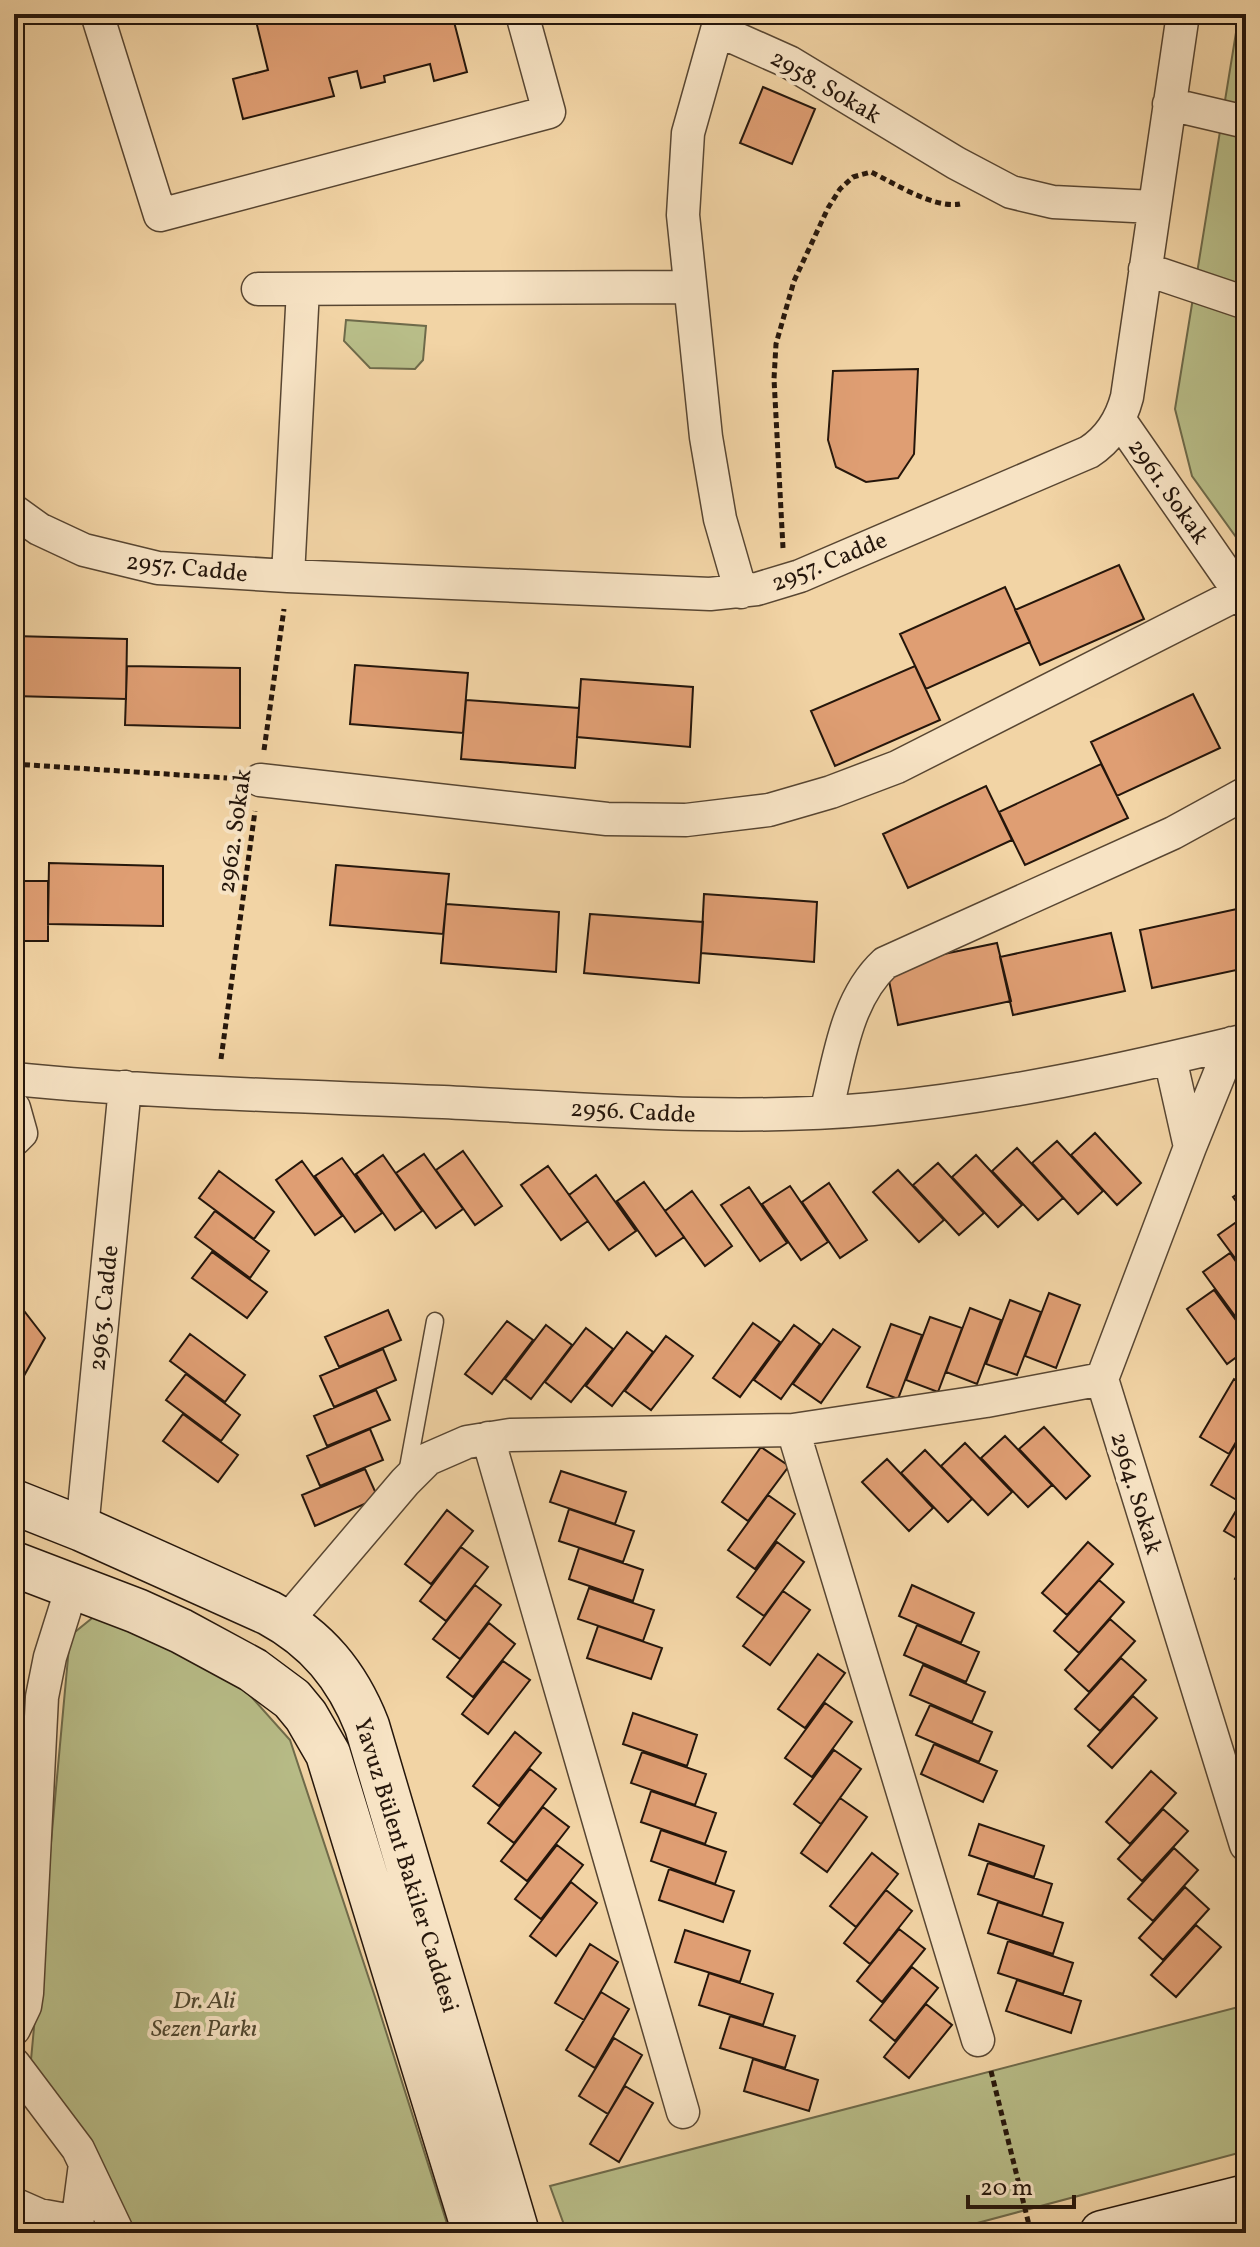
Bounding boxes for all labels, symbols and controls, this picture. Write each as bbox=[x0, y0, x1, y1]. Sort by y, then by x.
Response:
street label: 2958. Sokak bbox=[763, 42, 887, 133]
street label: 2961. Sokak bbox=[1118, 432, 1216, 552]
street label: 2957. Cadde bbox=[767, 524, 893, 602]
street label: 2957. Cadde bbox=[124, 546, 249, 592]
street label: 2962. Sokak bbox=[210, 767, 262, 896]
street label: 2956. Cadde bbox=[570, 1093, 696, 1133]
street label: 2963. Cadde bbox=[81, 1243, 129, 1373]
street label: 2964. Sokak bbox=[1100, 1428, 1170, 1559]
street label: Yavuz Bülent Bakiler Caddesi bbox=[344, 1714, 466, 2017]
park label: Dr. Ali Sezen Parkı bbox=[151, 1985, 257, 2047]
scale bar bbox=[968, 2159, 1074, 2209]
text: 20 m bbox=[980, 2172, 1033, 2206]

